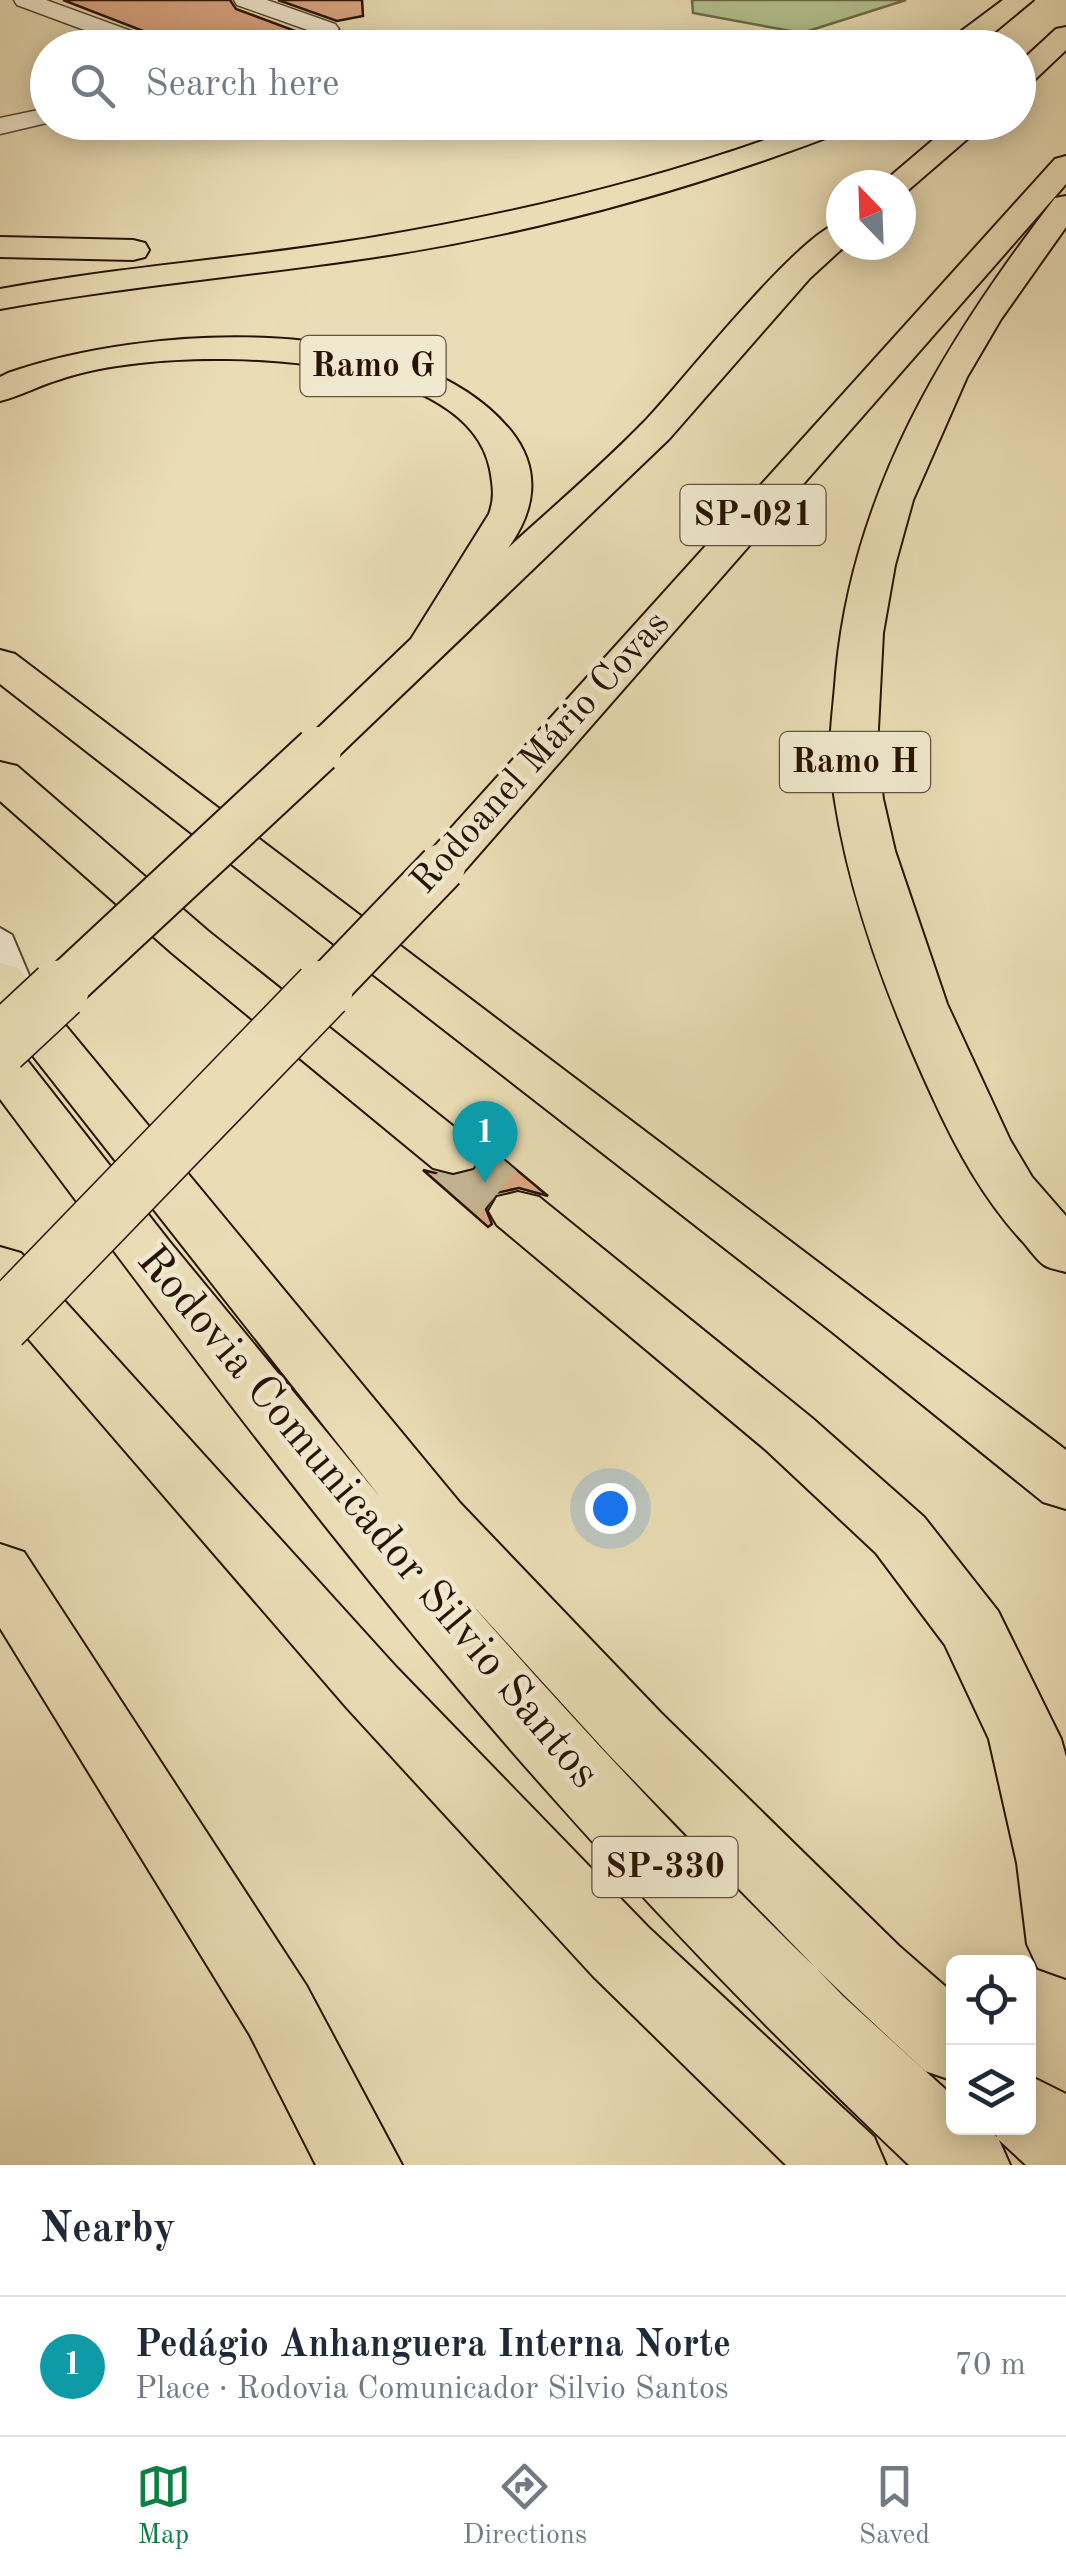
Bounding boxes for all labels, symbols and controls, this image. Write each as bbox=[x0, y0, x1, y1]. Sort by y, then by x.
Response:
search box bbox=[30, 30, 1036, 140]
icon: search bbox=[65, 58, 120, 113]
text: Search here bbox=[145, 66, 340, 104]
north arrow bbox=[826, 170, 916, 260]
road number: Ramo G bbox=[300, 336, 446, 396]
road number: SP-021 bbox=[680, 485, 826, 545]
street label: Rodoanel Mário Covas bbox=[405, 605, 677, 901]
road number: Ramo H bbox=[780, 732, 930, 792]
pin: 1 bbox=[452, 1100, 518, 1183]
street label: Rodovia Comunicador Silvio Santos bbox=[127, 1239, 607, 1797]
your location bbox=[585, 1483, 636, 1534]
road number: SP-330 bbox=[592, 1837, 738, 1897]
map controls bbox=[946, 1955, 1036, 2135]
button: locate bbox=[946, 1955, 1036, 2045]
button: layers bbox=[946, 2045, 1036, 2135]
text: Nearby bbox=[40, 2209, 176, 2251]
text: Pedágio Anhanguera Interna Norte bbox=[135, 2327, 731, 2365]
text: 1 bbox=[63, 2350, 82, 2382]
text: 70 m bbox=[955, 2350, 1026, 2382]
text: Place · Rodovia Comunicador Silvio Santos bbox=[135, 2374, 729, 2406]
tab: Map bbox=[136, 2459, 191, 2554]
tab: Directions bbox=[463, 2459, 587, 2554]
tab: Saved bbox=[859, 2459, 930, 2554]

